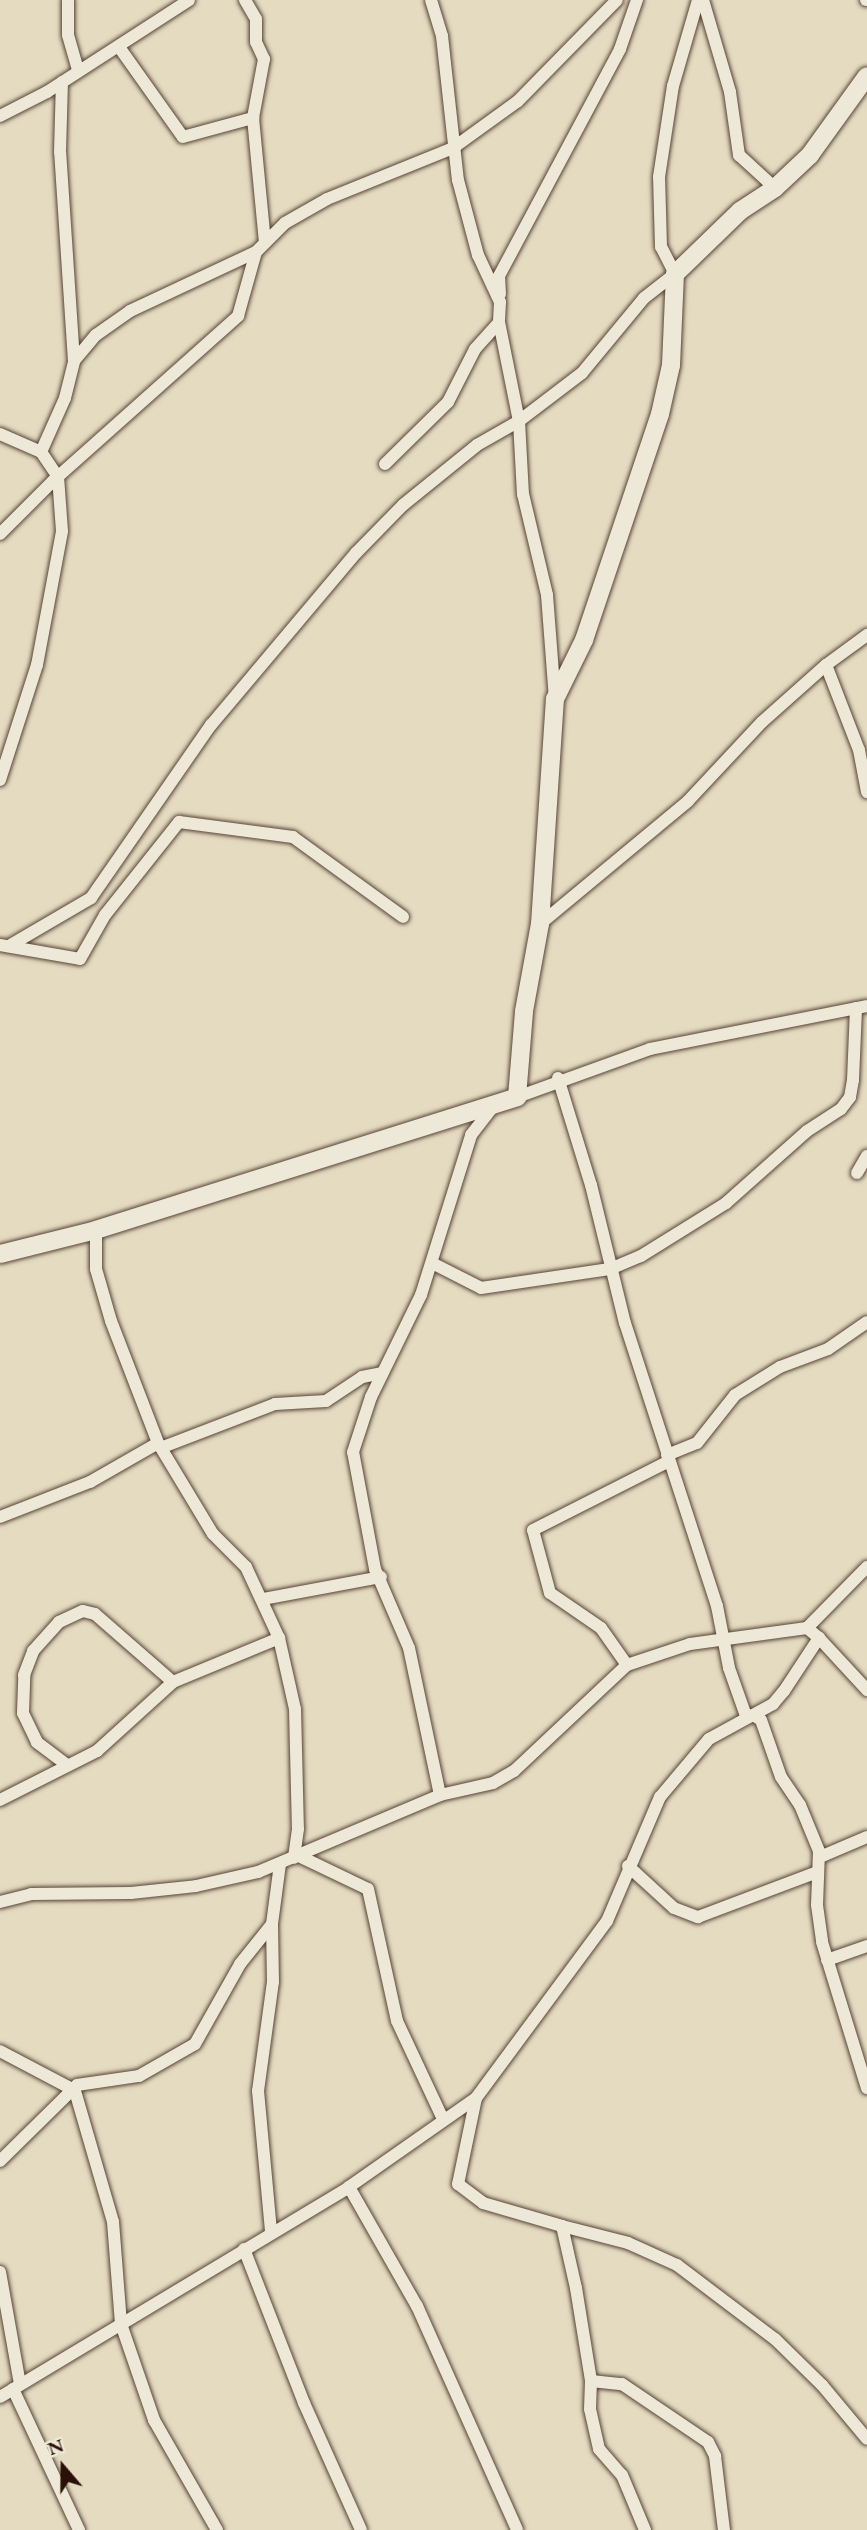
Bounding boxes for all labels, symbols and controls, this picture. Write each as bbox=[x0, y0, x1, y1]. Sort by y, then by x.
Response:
north arrow bbox=[28, 2432, 98, 2502]
text: N bbox=[44, 2432, 67, 2461]

